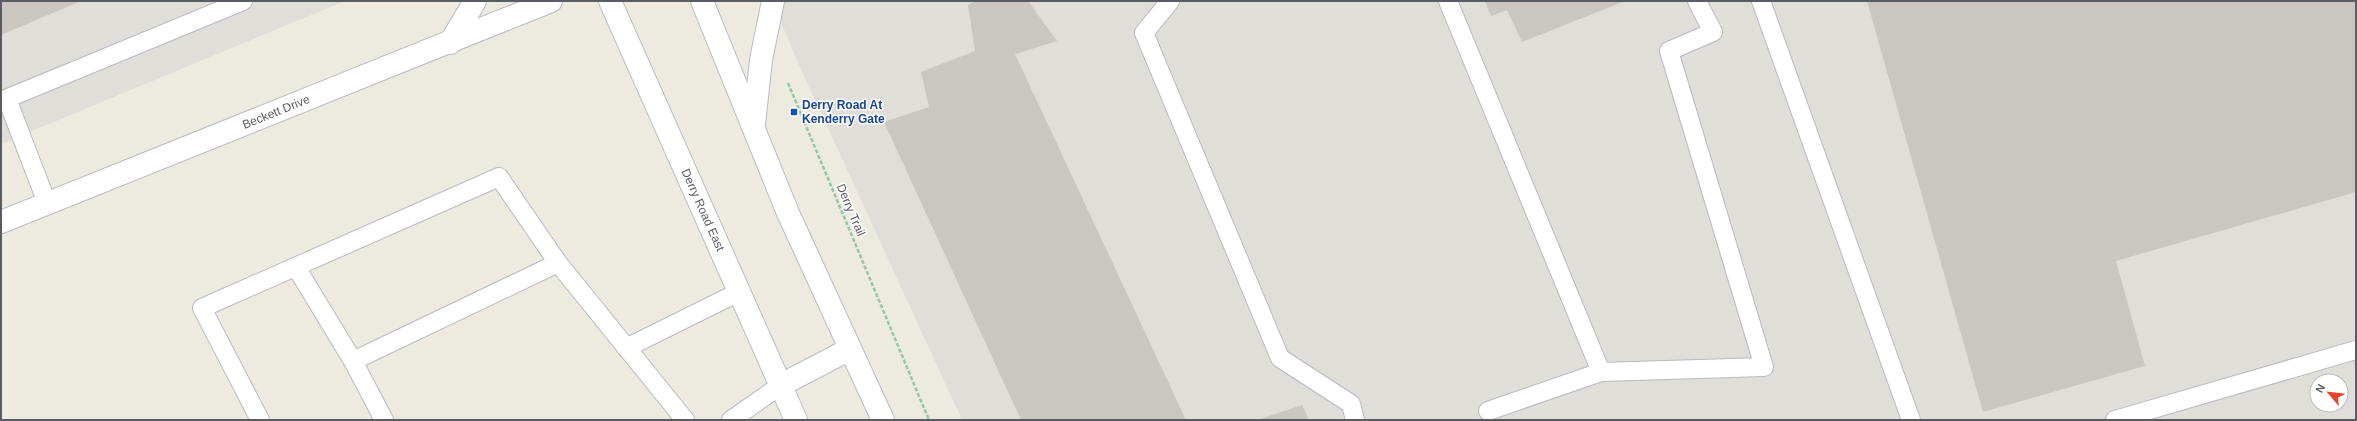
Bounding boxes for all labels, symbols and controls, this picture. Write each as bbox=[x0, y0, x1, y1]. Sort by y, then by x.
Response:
street label: Beckett Drive bbox=[240, 92, 312, 132]
place label: Derry Road At Kenderry Gate bbox=[802, 98, 885, 126]
marker: Derry Road At Kenderry Gate bbox=[789, 107, 799, 117]
street label: Derry Road East bbox=[679, 167, 728, 254]
street label: Derry Trail bbox=[834, 182, 868, 238]
north arrow bbox=[2309, 373, 2349, 413]
text: N bbox=[2313, 382, 2327, 395]

